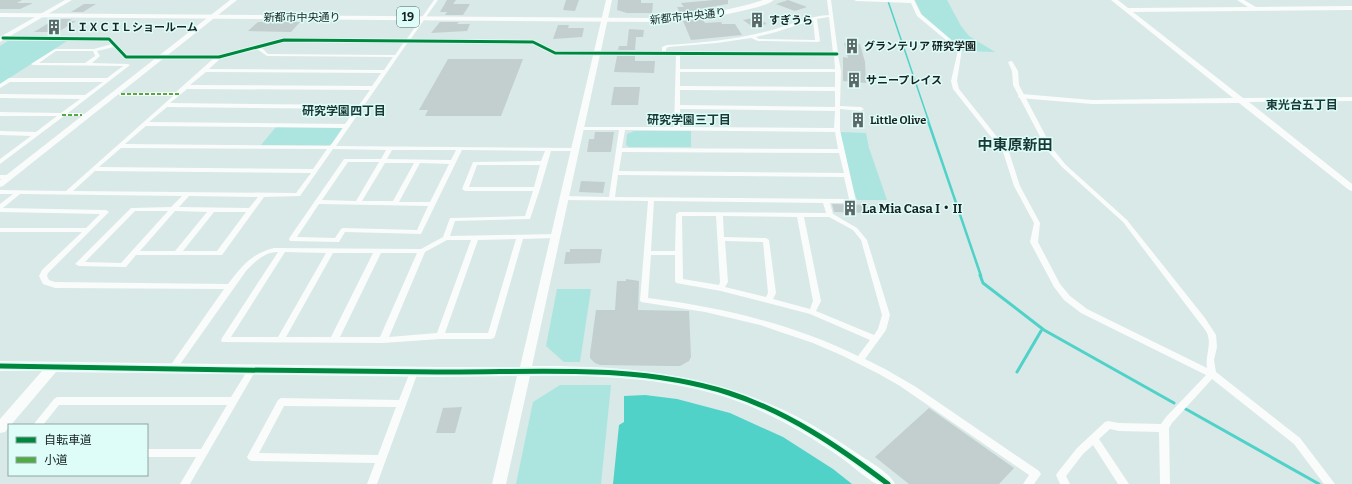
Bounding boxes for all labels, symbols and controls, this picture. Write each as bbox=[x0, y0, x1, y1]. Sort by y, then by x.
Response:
street label: 新都市中央通り bbox=[649, 6, 727, 27]
road number: 19 bbox=[397, 7, 419, 27]
street label: 新都市中央通り bbox=[264, 11, 341, 24]
building icon: すぎうら bbox=[748, 11, 766, 29]
place label: すぎうら bbox=[769, 14, 813, 27]
building icon: ＬＩＸＣＩＬショールーム bbox=[45, 18, 63, 36]
place label: ＬＩＸＣＩＬショールーム bbox=[66, 21, 198, 34]
building icon: グランテリア 研究学園 bbox=[843, 37, 861, 55]
place label: グランテリア 研究学園 bbox=[864, 40, 976, 53]
building icon: サニープレイス bbox=[845, 71, 863, 89]
place label: サニープレイス bbox=[866, 74, 942, 87]
district label: 東光台五丁目 bbox=[1266, 98, 1338, 112]
district label: 研究学園四丁目 bbox=[302, 104, 386, 118]
building icon: Little Olive bbox=[849, 111, 867, 129]
district label: 研究学園三丁目 bbox=[647, 113, 731, 127]
place label: Little Olive bbox=[870, 114, 926, 127]
district label: 中東原新田 bbox=[977, 136, 1053, 154]
building icon: La Mia Casa I・II bbox=[841, 199, 859, 217]
place label: La Mia Casa I・II bbox=[862, 201, 963, 216]
legend bbox=[8, 424, 148, 476]
text: 自転車道 bbox=[44, 433, 92, 447]
text: 小道 bbox=[44, 453, 68, 467]

